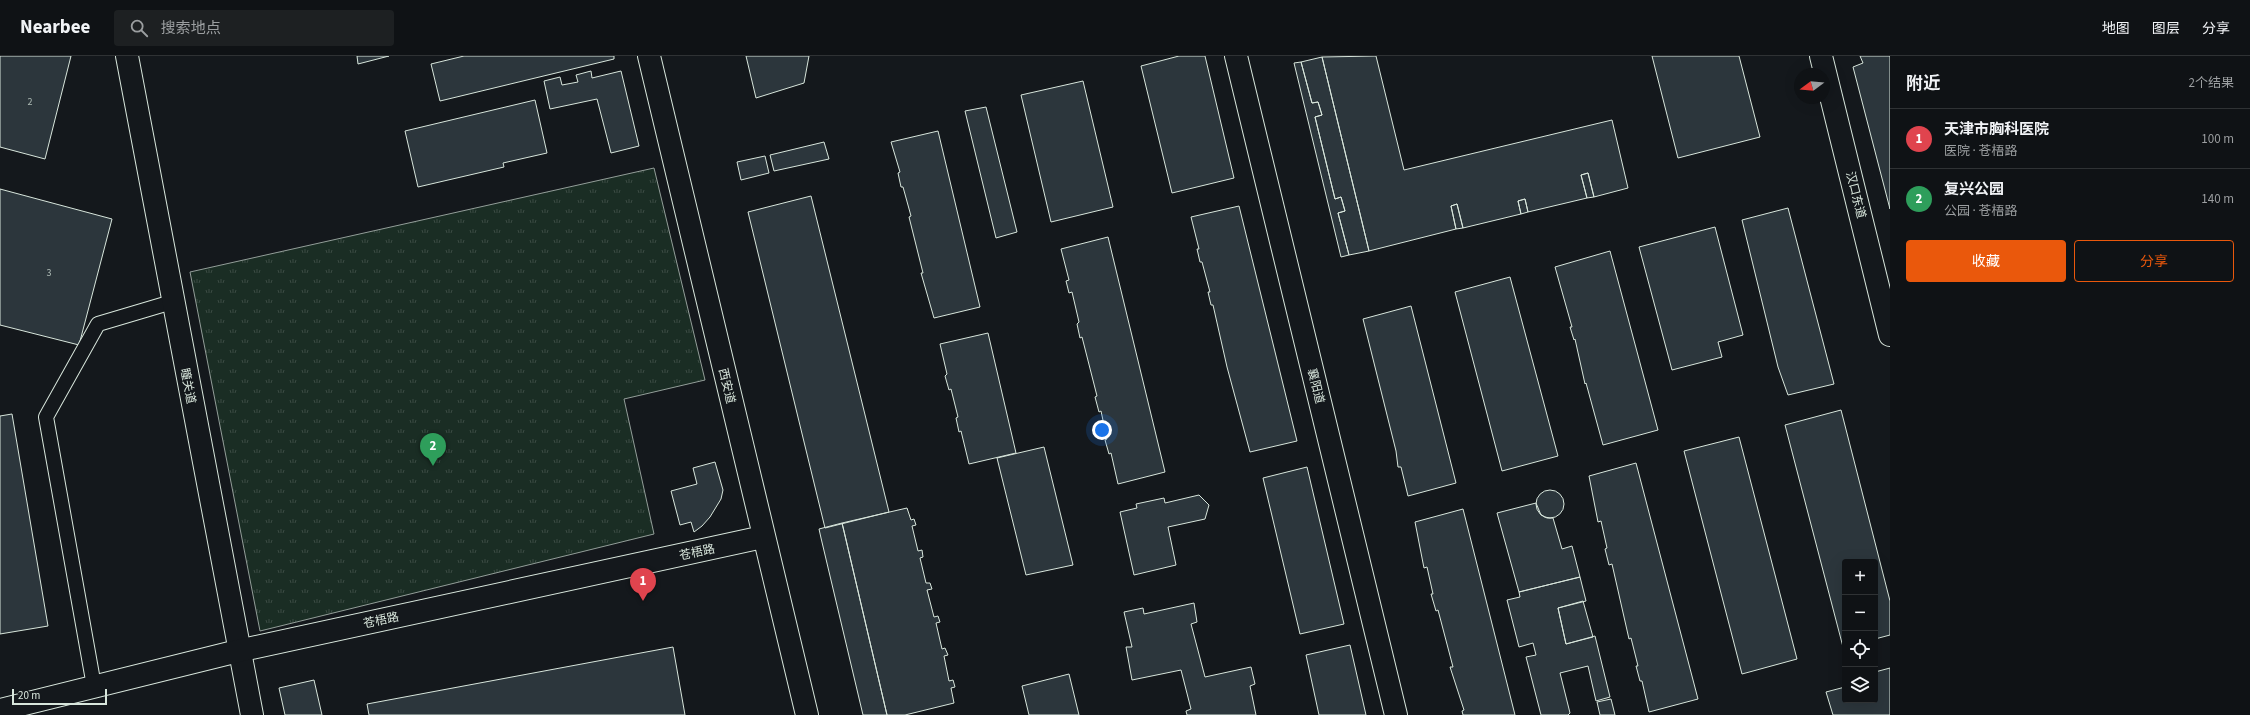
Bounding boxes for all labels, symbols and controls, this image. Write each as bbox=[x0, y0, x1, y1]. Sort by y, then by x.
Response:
search box bbox=[114, 10, 394, 46]
text: Nearbee bbox=[20, 14, 90, 41]
icon: search bbox=[128, 17, 150, 39]
text: 搜索地点 bbox=[160, 18, 220, 39]
text: 地图 bbox=[2102, 19, 2130, 39]
text: 图层 bbox=[2152, 19, 2180, 39]
text: 分享 bbox=[2202, 19, 2230, 39]
north arrow bbox=[1794, 68, 1830, 104]
text: 附近 bbox=[1906, 72, 1940, 96]
text: 2个结果 bbox=[2189, 74, 2234, 92]
house number: 2 bbox=[28, 95, 33, 109]
text: 天津市胸科医院 bbox=[1944, 119, 2049, 140]
text: 1 bbox=[1916, 130, 1922, 148]
text: 100 m bbox=[2201, 130, 2234, 148]
text: 医院 · 苍梧路 bbox=[1944, 142, 2017, 160]
street label: 汉口东道 bbox=[1841, 170, 1870, 220]
text: 复兴公园 bbox=[1944, 179, 2004, 200]
text: 2 bbox=[1916, 190, 1922, 208]
text: 140 m bbox=[2201, 190, 2234, 208]
text: 公园 · 苍梧路 bbox=[1944, 202, 2017, 220]
button: 收藏 bbox=[1906, 240, 2066, 282]
button: 分享 bbox=[2074, 240, 2234, 282]
house number: 3 bbox=[47, 266, 52, 280]
street label: 瞳关道 bbox=[176, 367, 199, 405]
street label: 西安道 bbox=[714, 367, 739, 406]
street label: 襄阳道 bbox=[1303, 367, 1328, 406]
your location bbox=[1092, 420, 1112, 440]
pin: 2 bbox=[420, 433, 446, 466]
street label: 苍梧路 bbox=[678, 540, 716, 565]
map controls bbox=[1842, 559, 1878, 703]
button: + bbox=[1842, 559, 1878, 595]
pin: 1 bbox=[630, 568, 656, 601]
button: − bbox=[1842, 595, 1878, 631]
street label: 苍梧路 bbox=[362, 608, 400, 633]
button: locate bbox=[1842, 631, 1878, 667]
button: layers bbox=[1842, 667, 1878, 703]
scale bar bbox=[12, 687, 107, 706]
text: 20 m bbox=[18, 688, 40, 703]

